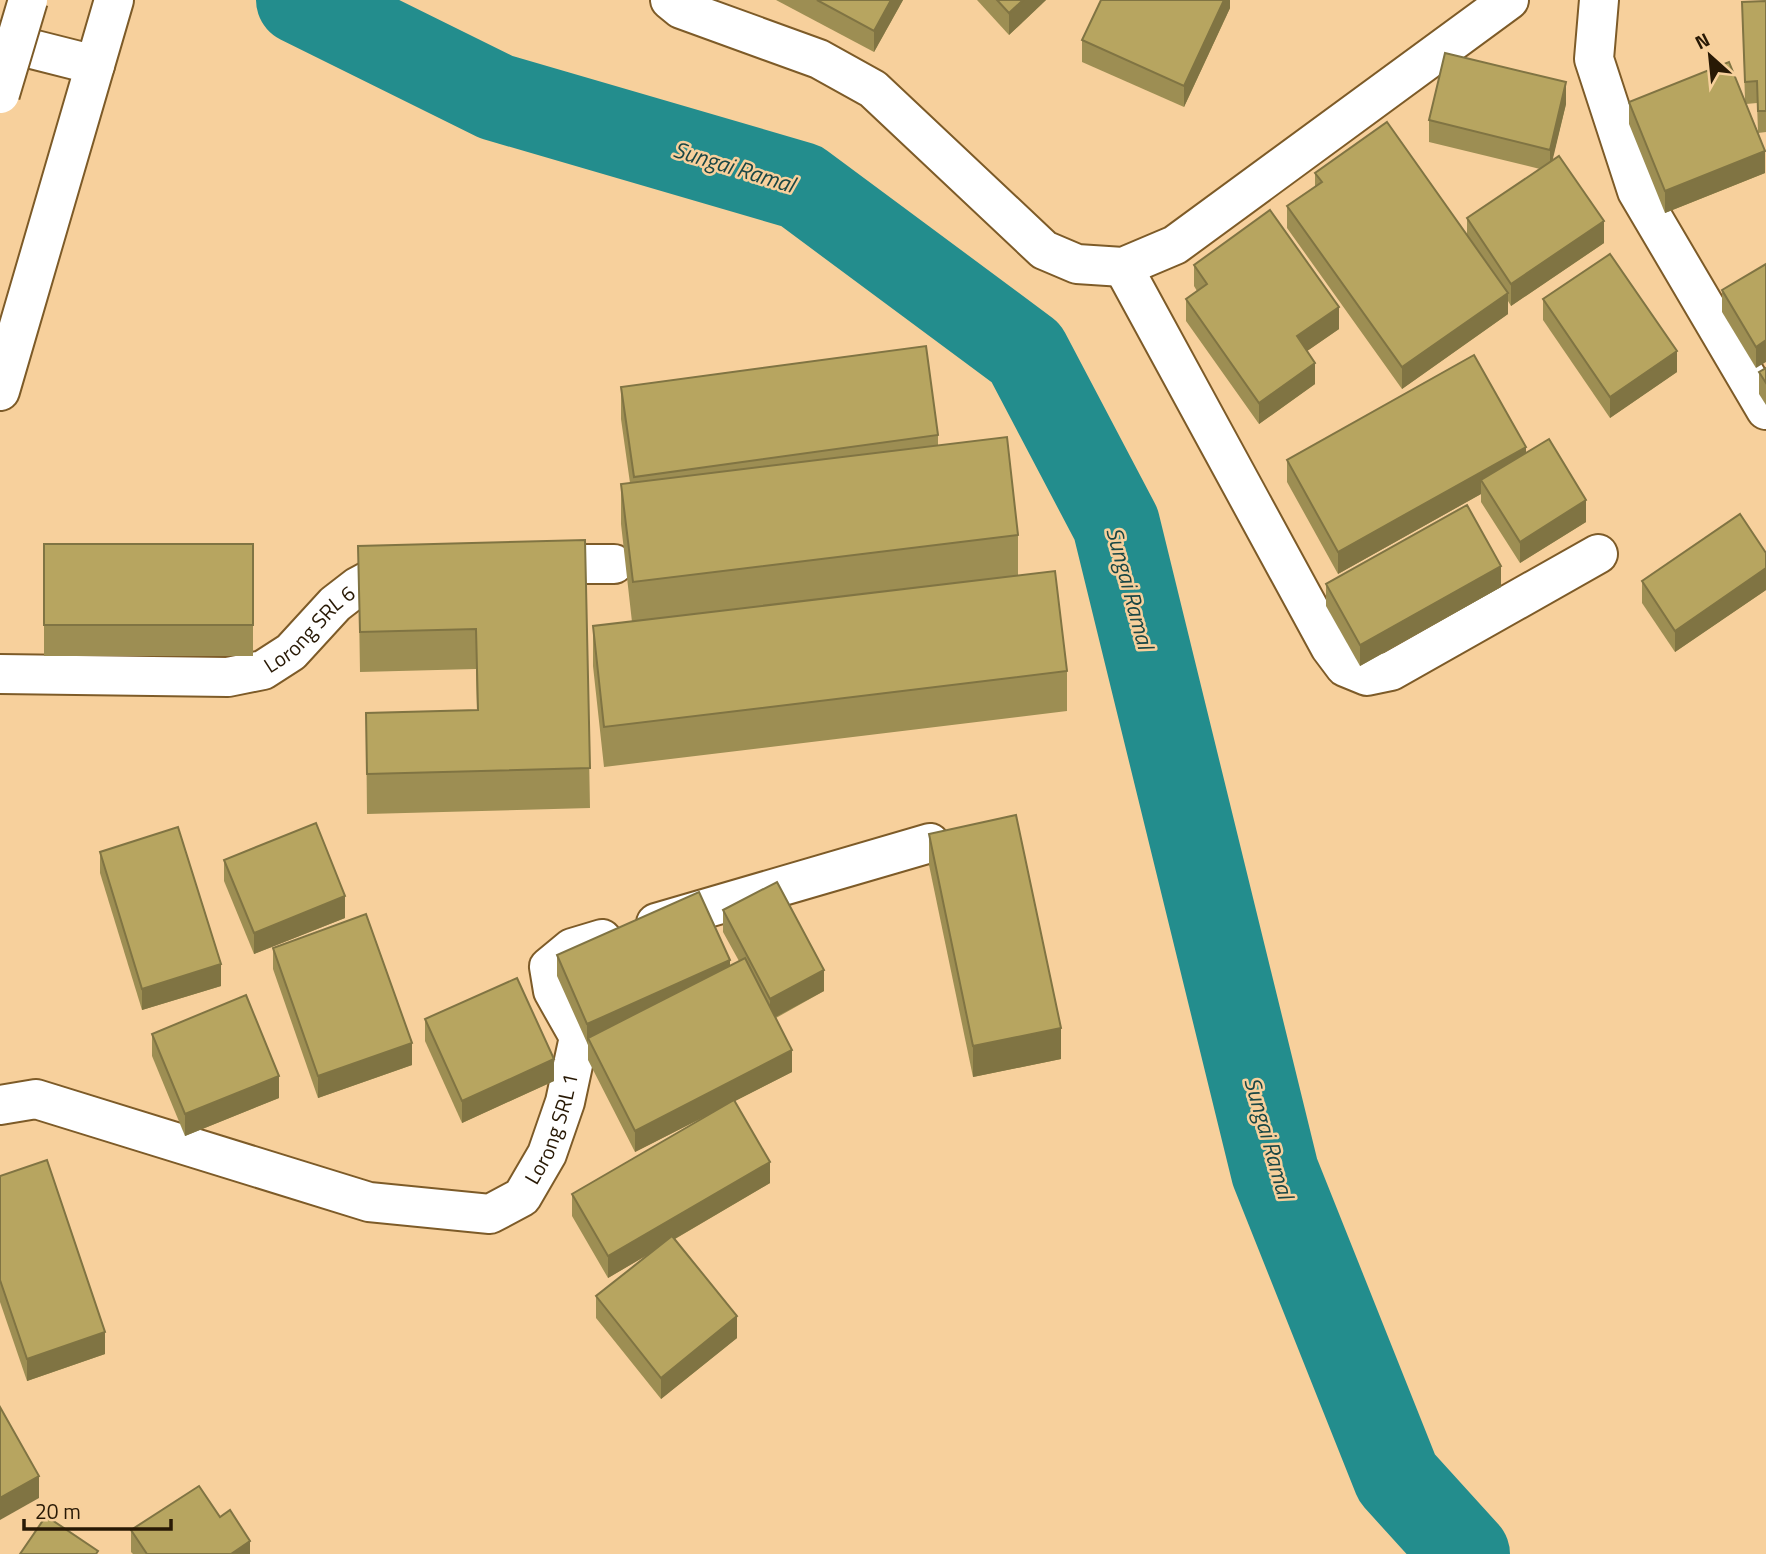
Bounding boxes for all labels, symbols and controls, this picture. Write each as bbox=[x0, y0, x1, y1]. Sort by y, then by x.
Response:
north arrow bbox=[1675, 21, 1745, 91]
text: N bbox=[1690, 24, 1715, 56]
water label: Sungai Ramal bbox=[669, 132, 802, 202]
water label: Sungai Ramal bbox=[1097, 523, 1164, 656]
street label: Lorong SRL 6 bbox=[257, 577, 362, 680]
street label: Lorong SRL 1 bbox=[516, 1070, 586, 1190]
water label: Sungai Ramal bbox=[1235, 1073, 1304, 1206]
scale bar bbox=[24, 1488, 172, 1532]
text: 20 m bbox=[35, 1495, 81, 1527]

